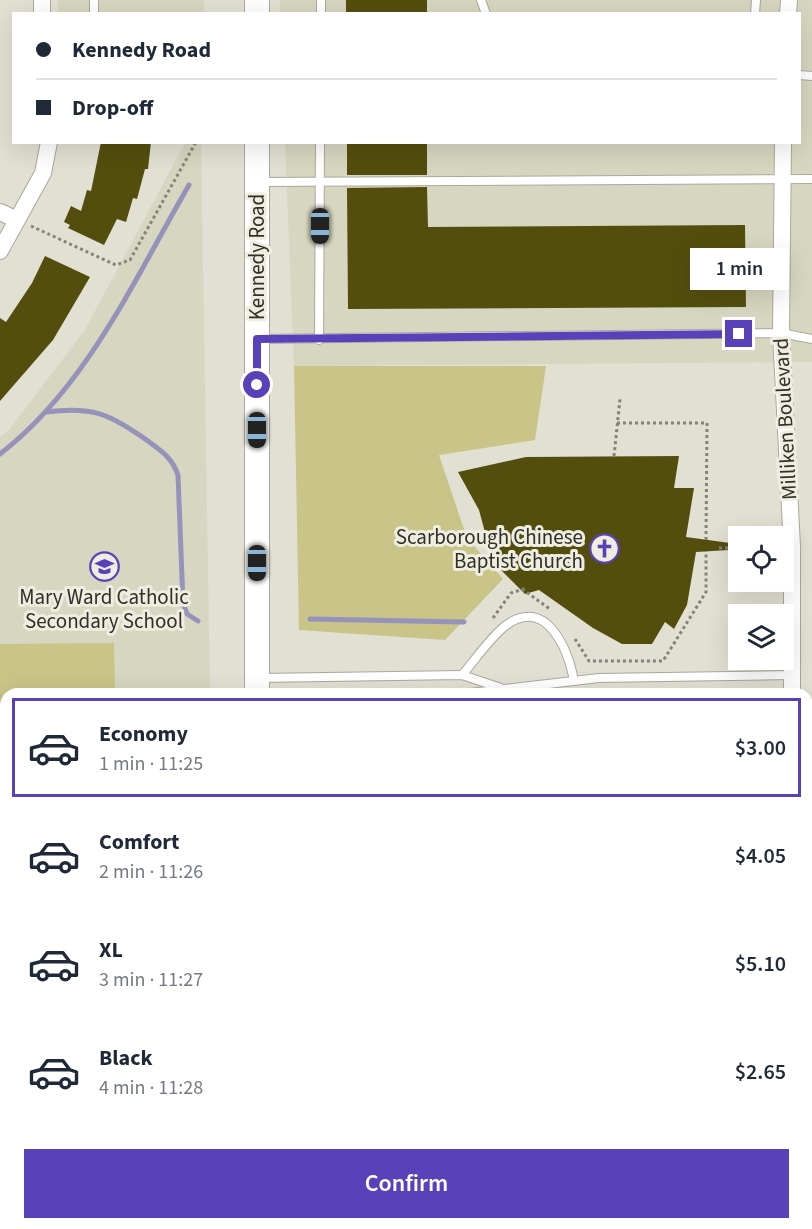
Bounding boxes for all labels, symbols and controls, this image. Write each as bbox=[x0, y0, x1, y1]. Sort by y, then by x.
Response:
text: Kennedy Road bbox=[72, 34, 211, 66]
text: Drop-off bbox=[72, 92, 153, 124]
street label: Kennedy Road bbox=[242, 194, 272, 320]
car bbox=[311, 208, 329, 244]
callout: 1 min bbox=[690, 247, 789, 289]
text: 1 min bbox=[716, 255, 763, 283]
route end bbox=[725, 320, 752, 347]
street label: Milliken Boulevard bbox=[766, 337, 804, 501]
route start bbox=[243, 371, 270, 398]
car bbox=[248, 412, 266, 448]
place label: Scarborough Chinese Baptist Church bbox=[396, 522, 583, 576]
map controls bbox=[728, 526, 794, 670]
button: locate bbox=[728, 526, 794, 592]
church icon: Scarborough Chinese Baptist Church bbox=[588, 533, 620, 565]
car bbox=[248, 545, 266, 581]
school or university icon: Mary Ward Catholic Secondary School bbox=[88, 550, 120, 582]
place label: Mary Ward Catholic Secondary School bbox=[19, 582, 189, 636]
button: layers bbox=[728, 604, 794, 670]
text: Economy bbox=[99, 718, 188, 750]
icon: car bbox=[27, 721, 81, 775]
text: $3.00 bbox=[735, 732, 786, 764]
text: 1 min · 11:25 bbox=[99, 750, 203, 778]
text: Comfort bbox=[99, 826, 180, 858]
icon: car bbox=[27, 829, 81, 883]
text: $4.05 bbox=[735, 840, 786, 872]
text: 2 min · 11:26 bbox=[99, 858, 203, 886]
text: XL bbox=[99, 934, 123, 966]
icon: car bbox=[27, 937, 81, 991]
text: $5.10 bbox=[735, 948, 786, 980]
text: 3 min · 11:27 bbox=[99, 966, 203, 994]
text: Black bbox=[99, 1042, 153, 1074]
icon: car bbox=[27, 1045, 81, 1099]
text: $2.65 bbox=[735, 1056, 786, 1088]
text: 4 min · 11:28 bbox=[99, 1074, 203, 1102]
button: Confirm bbox=[24, 1149, 789, 1218]

